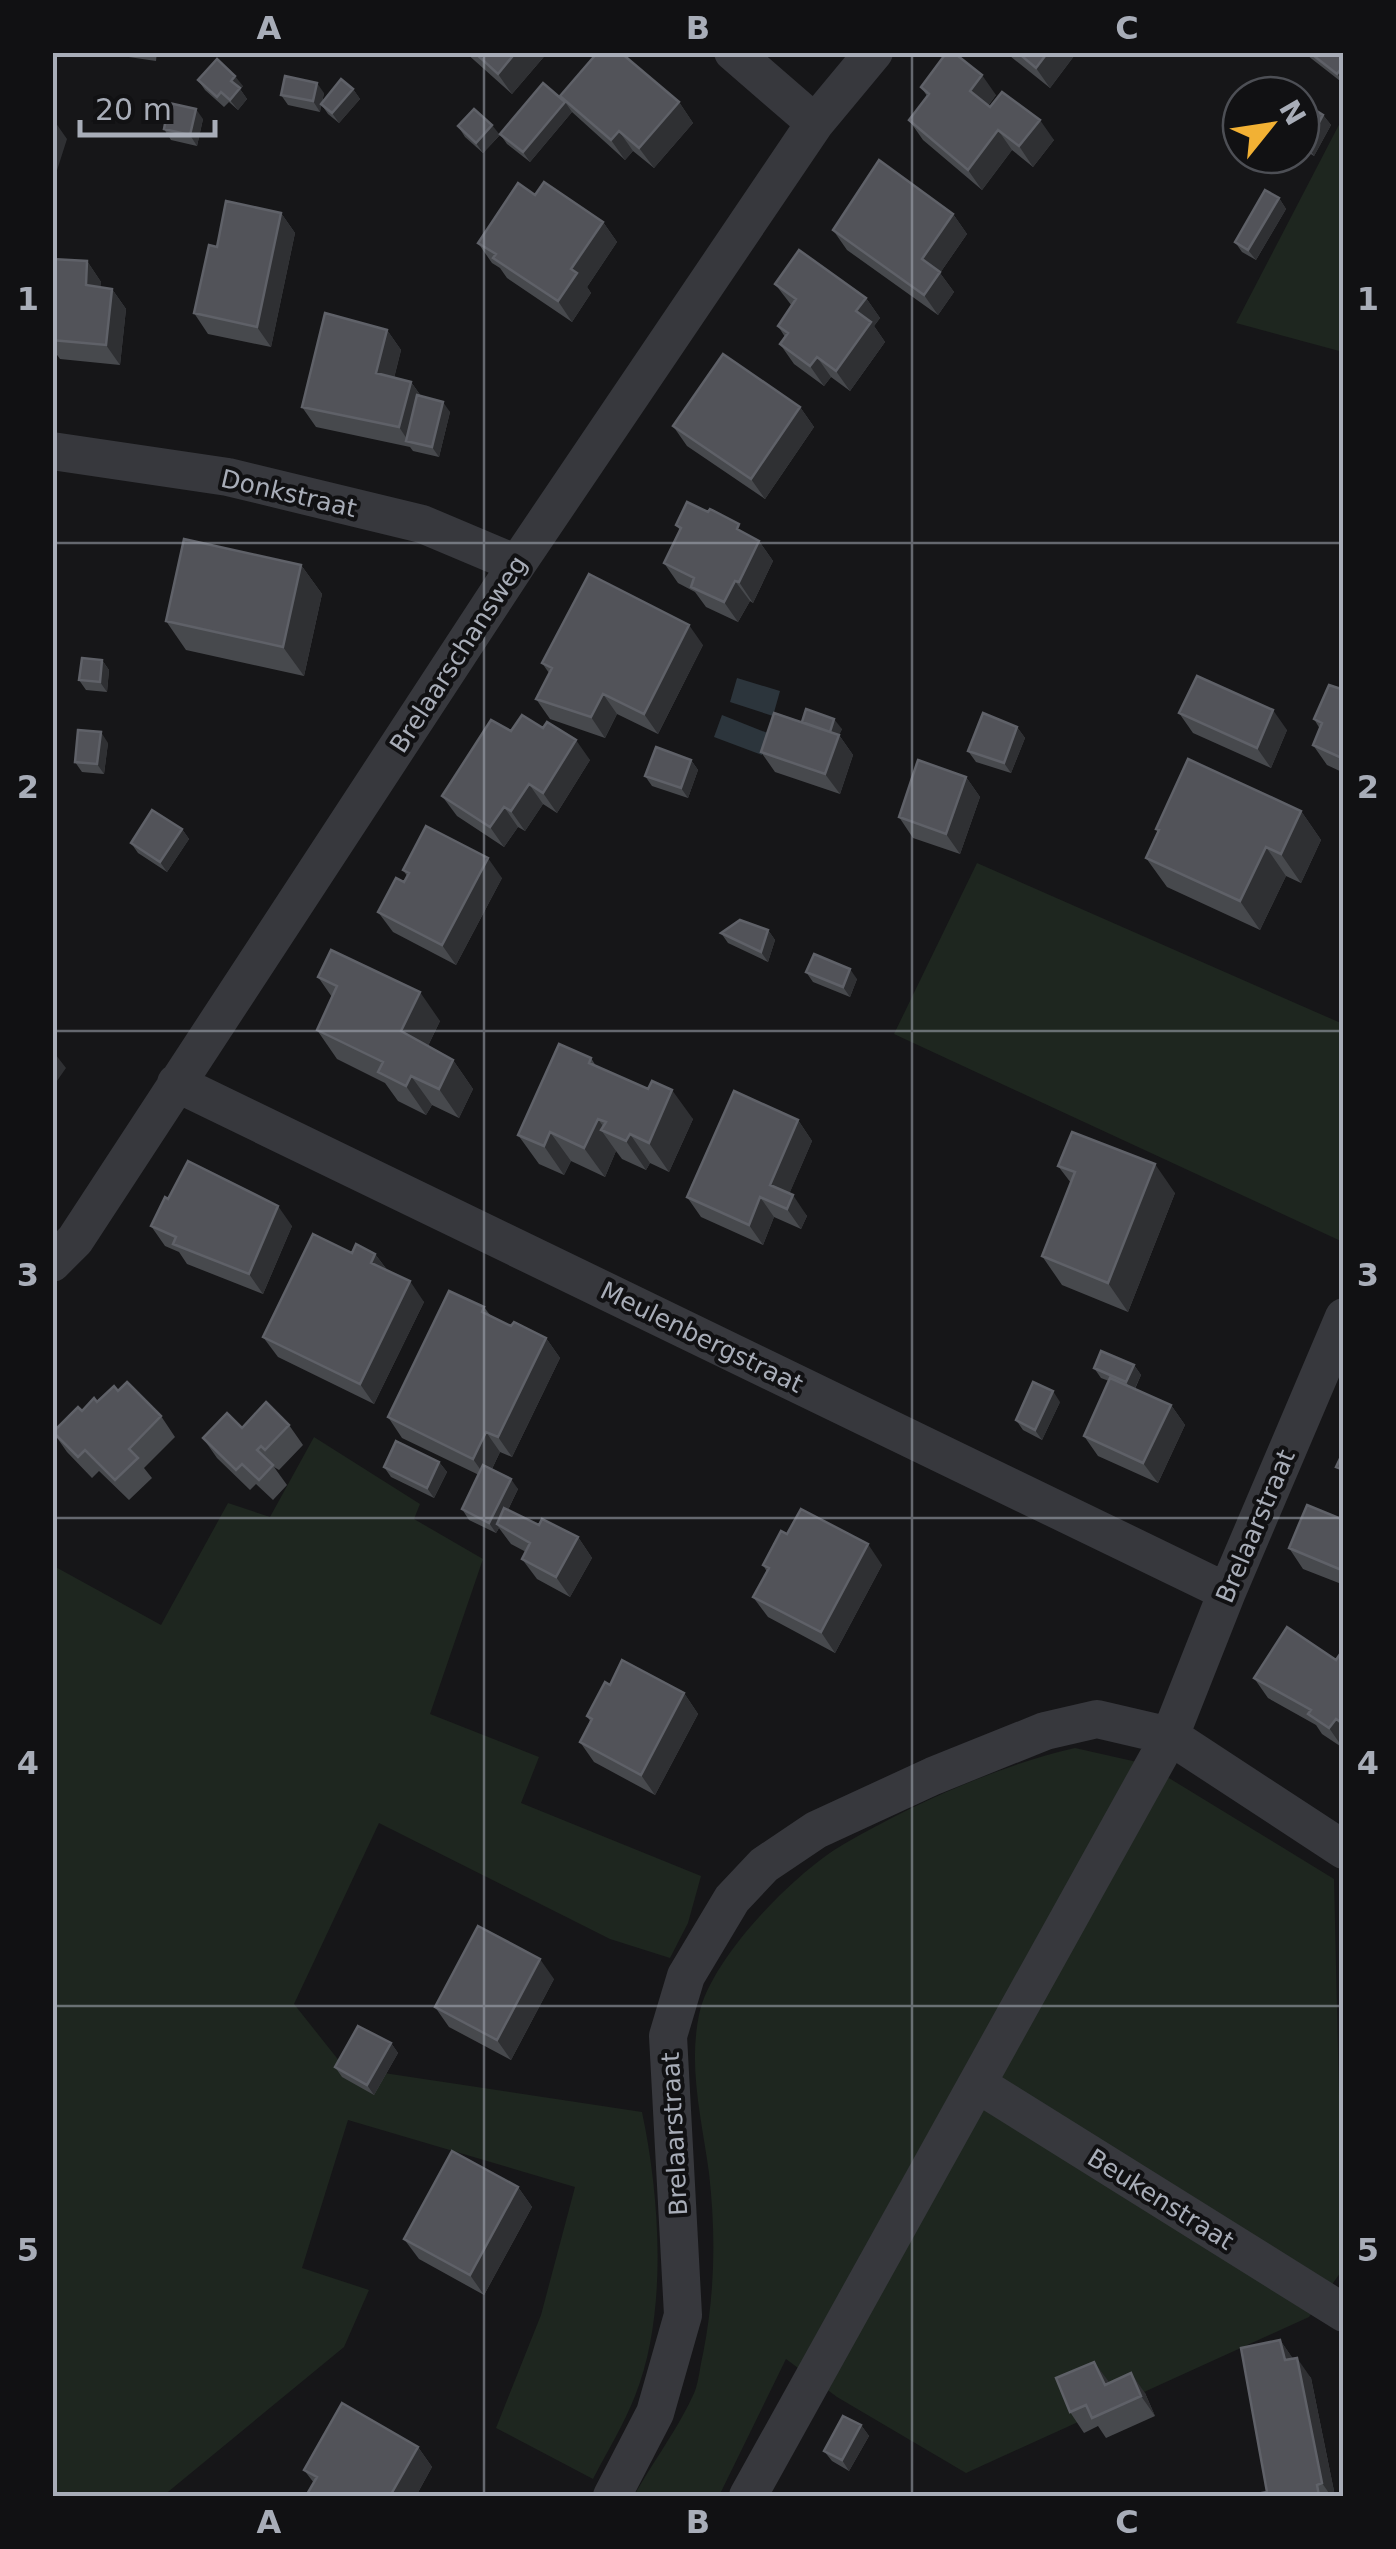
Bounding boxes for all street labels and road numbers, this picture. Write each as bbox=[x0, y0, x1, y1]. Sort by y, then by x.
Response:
street label: Donkstraat bbox=[218, 464, 360, 523]
street label: Brelaarschansweg bbox=[384, 550, 533, 758]
street label: Meulenbergstraat bbox=[596, 1276, 808, 1399]
street label: Brelaarstraat bbox=[1210, 1445, 1301, 1607]
street label: Brelaarstraat bbox=[656, 2051, 693, 2216]
street label: Beukenstraat bbox=[1082, 2143, 1239, 2256]

